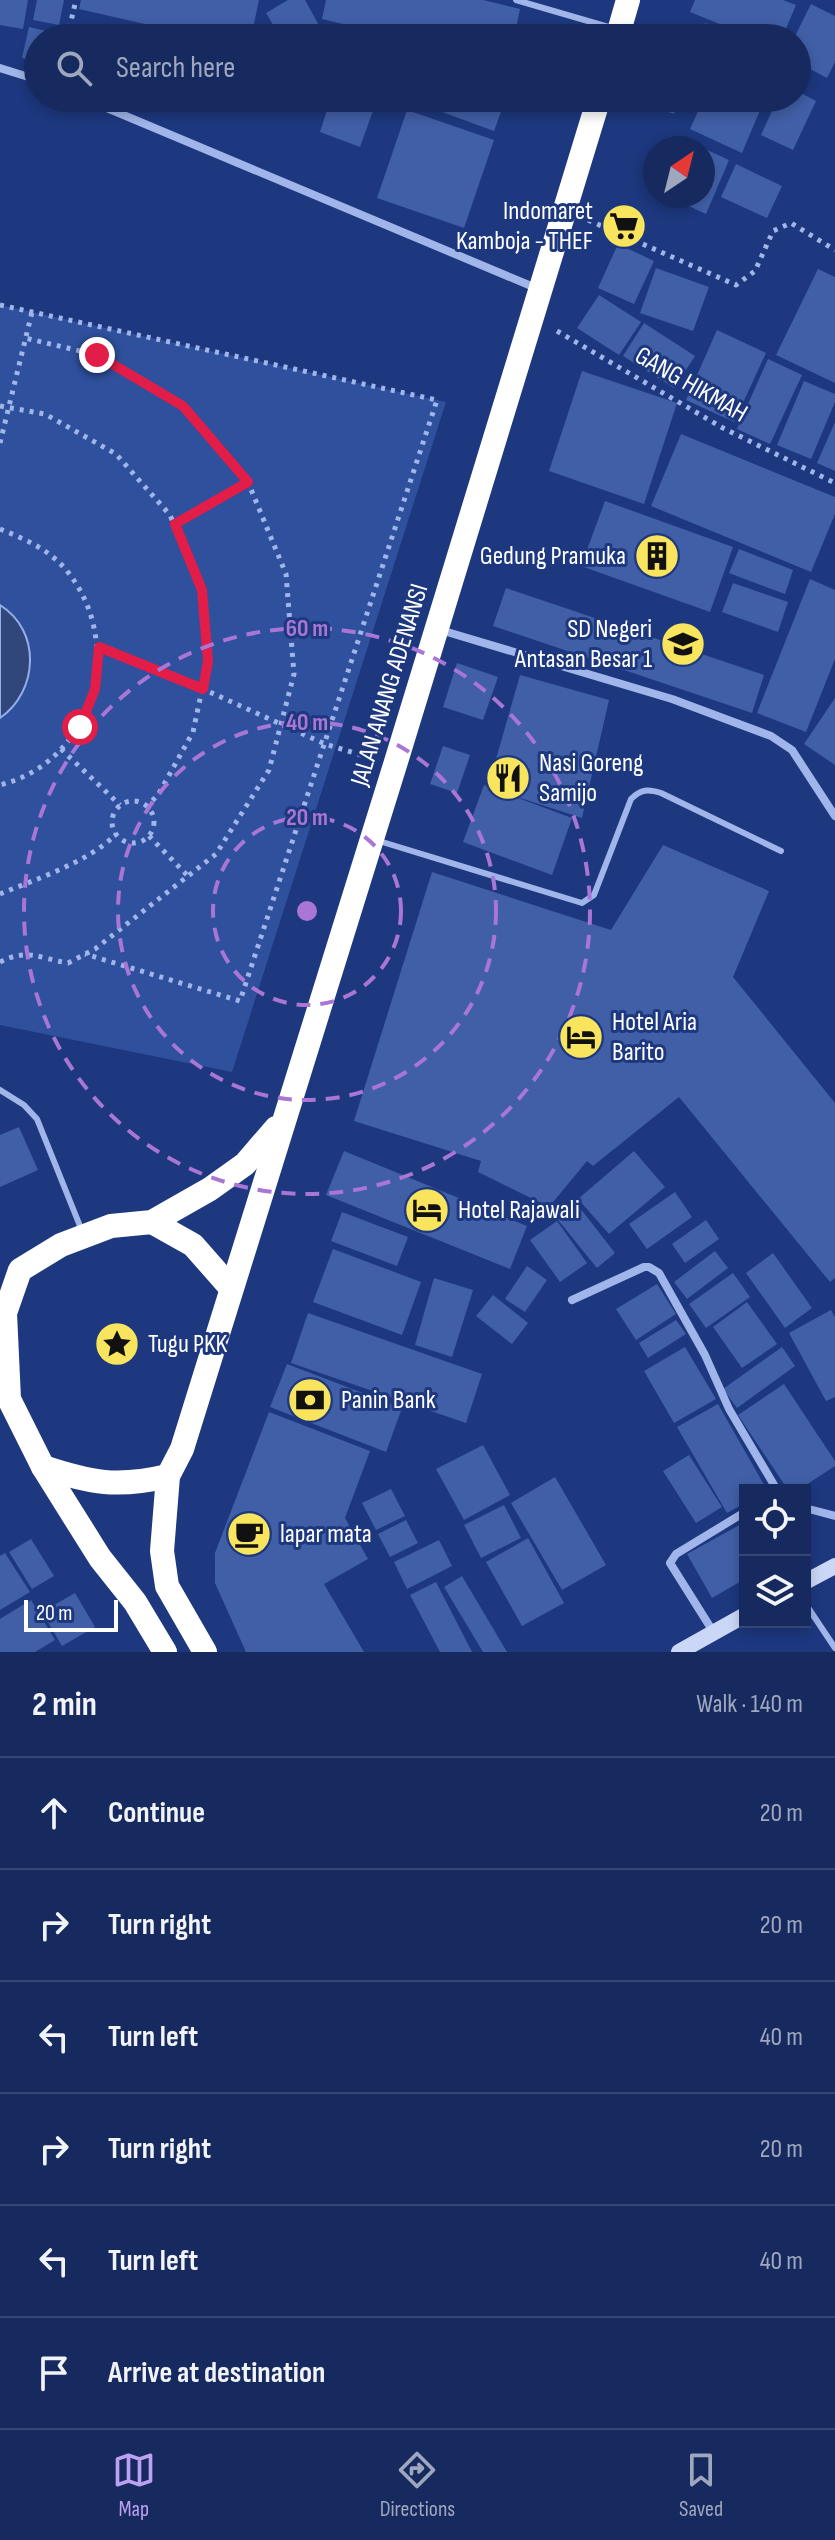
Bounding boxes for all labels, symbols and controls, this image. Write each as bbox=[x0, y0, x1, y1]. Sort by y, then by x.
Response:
search box bbox=[24, 24, 811, 112]
icon: search bbox=[52, 46, 96, 90]
text: Search here bbox=[116, 50, 235, 86]
north arrow bbox=[643, 136, 715, 208]
place label: Indomaret Kamboja - THEF bbox=[456, 196, 593, 257]
supermarket icon: Indomaret Kamboja - THEF bbox=[600, 202, 648, 250]
route end bbox=[79, 337, 115, 373]
street label: GANG HIKMAH bbox=[629, 340, 753, 430]
building icon: Gedung Pramuka bbox=[633, 532, 681, 580]
place label: Gedung Pramuka bbox=[480, 541, 626, 572]
street label: JALAN ANANG ADENANSI bbox=[344, 580, 435, 791]
text: 60 m bbox=[286, 614, 328, 643]
place label: SD Negeri Antasan Besar 1 bbox=[514, 614, 652, 675]
school or university icon: SD Negeri Antasan Besar 1 bbox=[659, 620, 707, 668]
text: 40 m bbox=[286, 708, 328, 737]
route start bbox=[62, 709, 98, 745]
place label: Nasi Goreng Samijo bbox=[539, 748, 643, 809]
restaurant icon: Nasi Goreng Samijo bbox=[484, 754, 532, 802]
text: 20 m bbox=[286, 803, 328, 832]
centre of rings bbox=[293, 897, 321, 925]
place label: Hotel Aria Barito bbox=[612, 1007, 697, 1068]
hotel icon: Hotel Aria Barito bbox=[557, 1013, 605, 1061]
hotel icon: Hotel Rajawali bbox=[403, 1186, 451, 1234]
place label: Hotel Rajawali bbox=[458, 1195, 580, 1226]
place icon: Tugu PKK bbox=[93, 1320, 141, 1368]
place label: Tugu PKK bbox=[148, 1329, 228, 1360]
bank icon: Panin Bank bbox=[286, 1376, 334, 1424]
place label: Panin Bank bbox=[341, 1385, 436, 1416]
map controls bbox=[739, 1484, 811, 1628]
button: locate bbox=[739, 1484, 811, 1556]
cafe icon: lapar mata bbox=[225, 1510, 273, 1558]
place label: lapar mata bbox=[280, 1519, 372, 1550]
button: layers bbox=[739, 1556, 811, 1628]
scale bar bbox=[24, 1596, 118, 1632]
text: 20 m bbox=[36, 1600, 73, 1627]
text: 2 min bbox=[32, 1684, 97, 1725]
text: Walk · 140 m bbox=[696, 1689, 803, 1720]
icon: ahead bbox=[32, 1791, 76, 1835]
text: Continue bbox=[108, 1795, 205, 1831]
text: 20 m bbox=[760, 1798, 803, 1829]
icon: right bbox=[32, 1903, 76, 1947]
text: Turn right bbox=[108, 1907, 211, 1943]
text: 20 m bbox=[760, 1910, 803, 1941]
icon: left bbox=[32, 2015, 76, 2059]
text: Turn left bbox=[108, 2019, 198, 2055]
text: 40 m bbox=[760, 2022, 803, 2053]
icon: right bbox=[32, 2127, 76, 2171]
text: Turn right bbox=[108, 2131, 211, 2167]
text: 20 m bbox=[760, 2134, 803, 2165]
icon: left bbox=[32, 2239, 76, 2283]
text: Turn left bbox=[108, 2243, 198, 2279]
text: 40 m bbox=[760, 2246, 803, 2277]
icon: arrive bbox=[32, 2351, 76, 2395]
text: Arrive at destination bbox=[108, 2355, 325, 2391]
tab: Map bbox=[112, 2448, 156, 2523]
tab: Directions bbox=[380, 2448, 455, 2523]
tab: Saved bbox=[679, 2448, 723, 2523]

